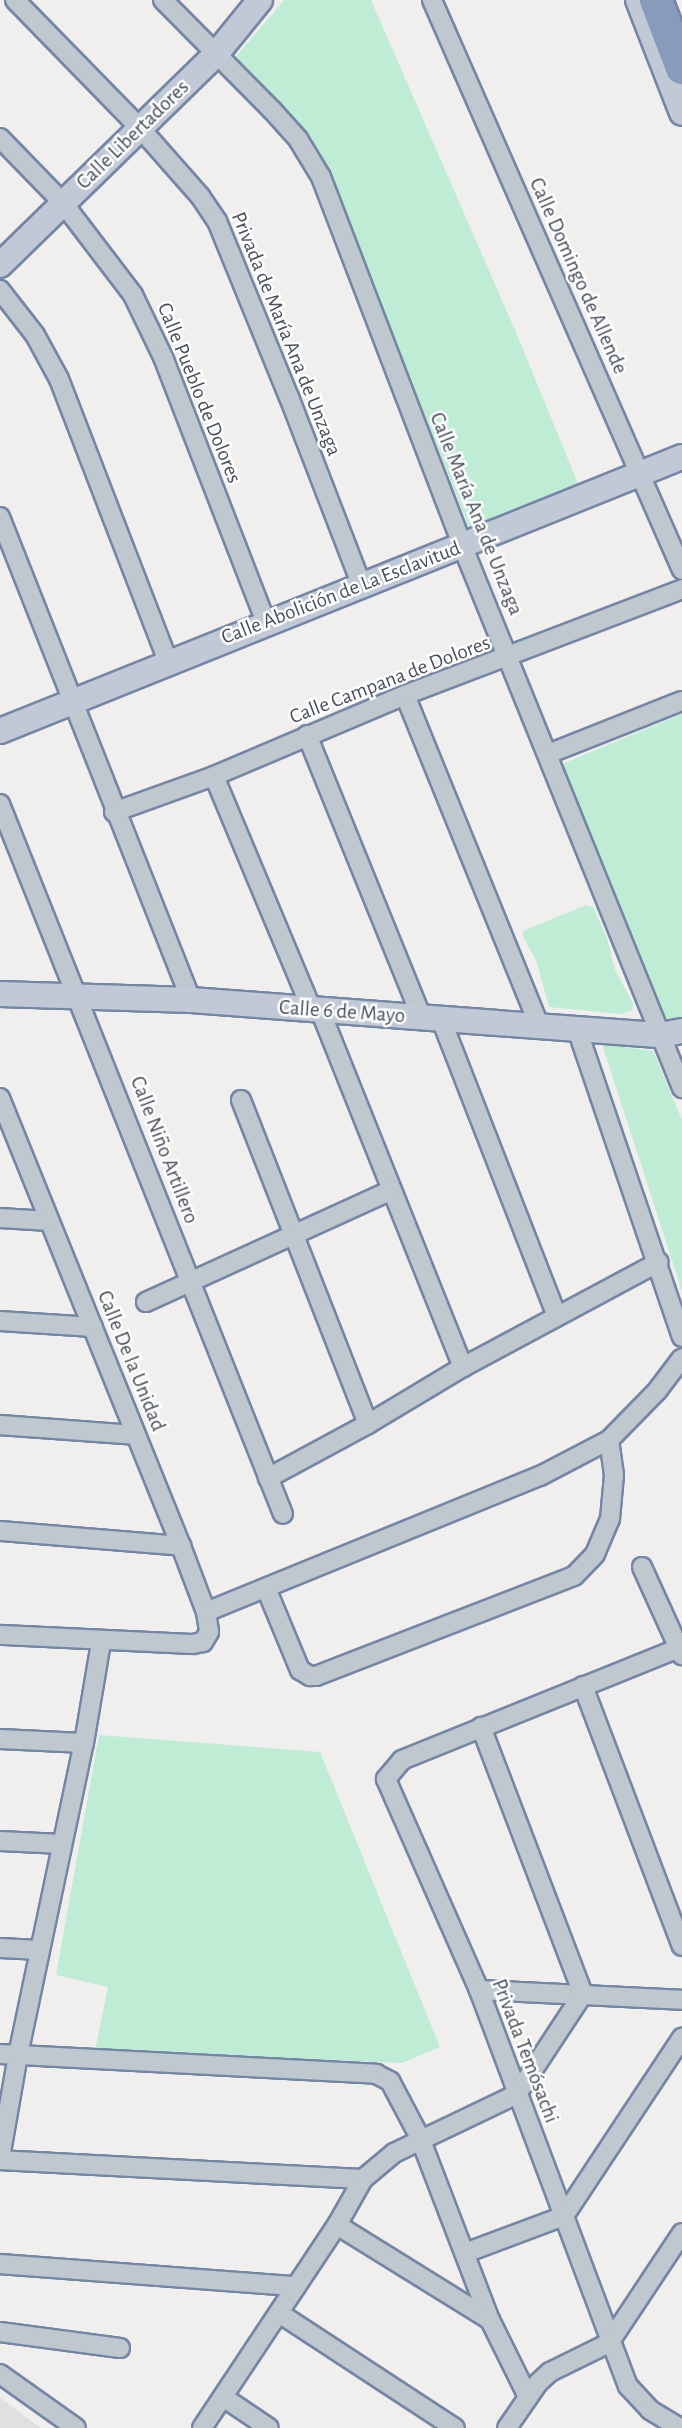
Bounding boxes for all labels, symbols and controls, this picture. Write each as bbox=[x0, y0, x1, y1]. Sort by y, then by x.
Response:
street label: Calle Libertadores bbox=[71, 75, 195, 195]
street label: Calle Domingo de Allende bbox=[523, 174, 633, 378]
street label: Privada de María Ana de Unzaga bbox=[225, 208, 347, 460]
street label: Calle Pueblo de Dolores bbox=[151, 299, 247, 487]
street label: Calle María Ana de Unzaga bbox=[424, 409, 528, 619]
street label: Calle Abolición de La Esclavitud bbox=[218, 536, 464, 650]
street label: Calle Campana de Dolores bbox=[286, 630, 494, 730]
street label: Calle 6 de Mayo bbox=[278, 995, 406, 1029]
street label: Calle Niño Artillero bbox=[124, 1073, 204, 1227]
street label: Calle De la Unidad bbox=[91, 1287, 171, 1435]
street label: Privada Temósachi bbox=[486, 1976, 564, 2126]

